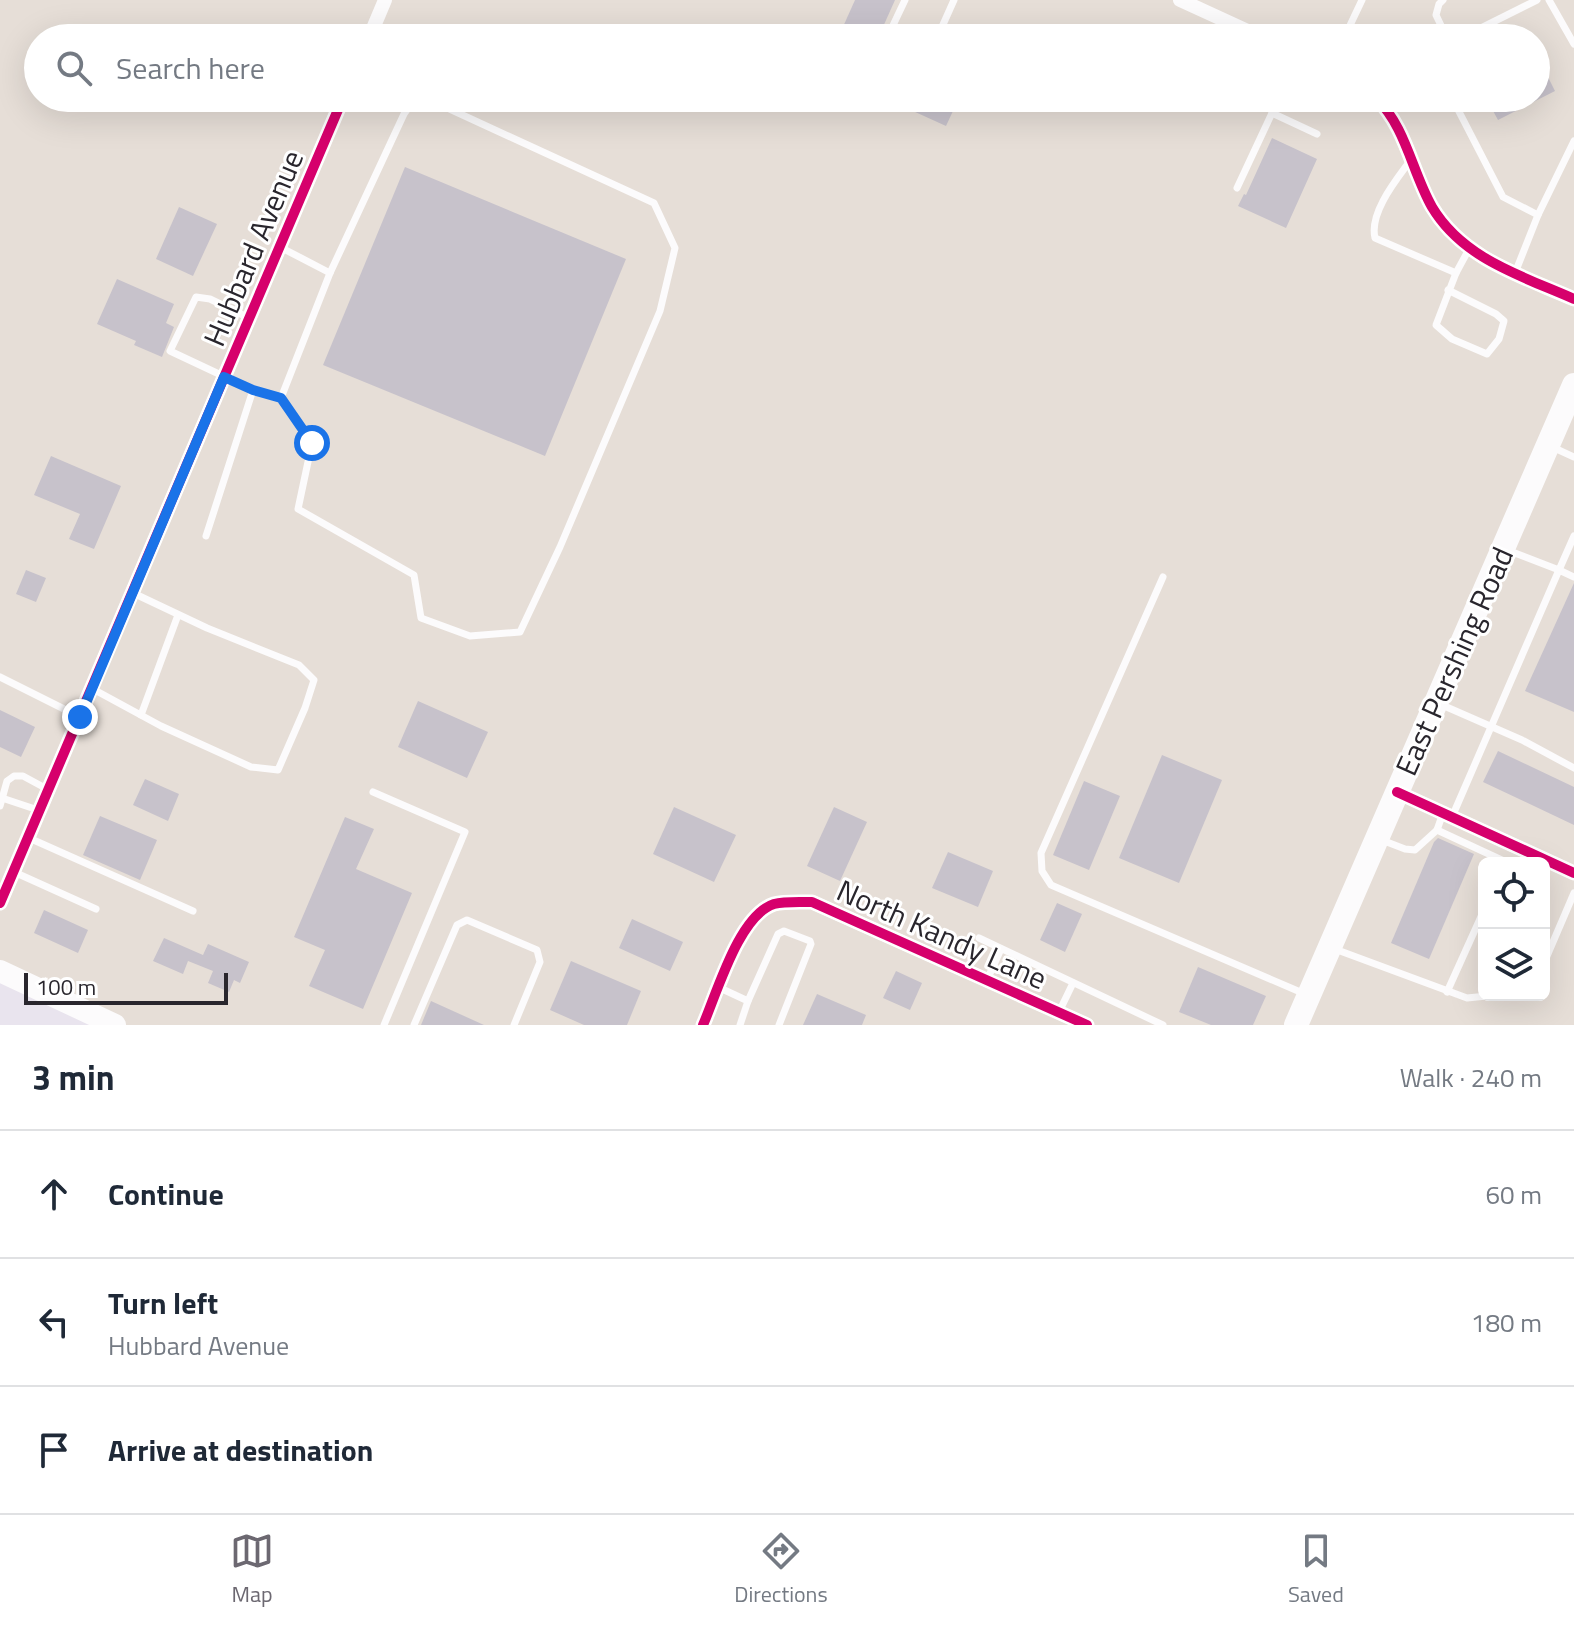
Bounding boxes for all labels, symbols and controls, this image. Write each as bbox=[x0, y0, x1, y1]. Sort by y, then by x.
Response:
search box bbox=[24, 24, 1550, 112]
text: Search here bbox=[116, 45, 265, 91]
icon: search bbox=[52, 46, 96, 90]
street label: Hubbard Avenue bbox=[191, 143, 315, 353]
route start bbox=[294, 425, 330, 461]
street label: East Pershing Road bbox=[1383, 539, 1525, 783]
route end bbox=[62, 699, 98, 735]
map controls bbox=[1478, 857, 1550, 1001]
button: locate bbox=[1478, 857, 1550, 929]
street label: North Kandy Lane bbox=[830, 867, 1054, 1001]
button: layers bbox=[1478, 929, 1550, 1001]
scale bar bbox=[24, 969, 228, 1005]
text: 100 m bbox=[36, 970, 96, 1004]
text: 3 min bbox=[32, 1051, 115, 1103]
text: Walk · 240 m bbox=[1400, 1058, 1542, 1097]
text: Continue bbox=[108, 1171, 224, 1217]
icon: ahead bbox=[32, 1172, 76, 1216]
text: 60 m bbox=[1485, 1175, 1542, 1214]
text: Turn left bbox=[108, 1280, 218, 1326]
icon: left bbox=[32, 1300, 76, 1344]
text: 180 m bbox=[1471, 1303, 1542, 1342]
text: Hubbard Avenue bbox=[108, 1326, 289, 1365]
text: Arrive at destination bbox=[108, 1427, 373, 1473]
icon: arrive bbox=[32, 1428, 76, 1472]
tab: Map bbox=[230, 1529, 274, 1611]
tab: Directions bbox=[734, 1529, 828, 1611]
tab: Saved bbox=[1288, 1529, 1344, 1611]

